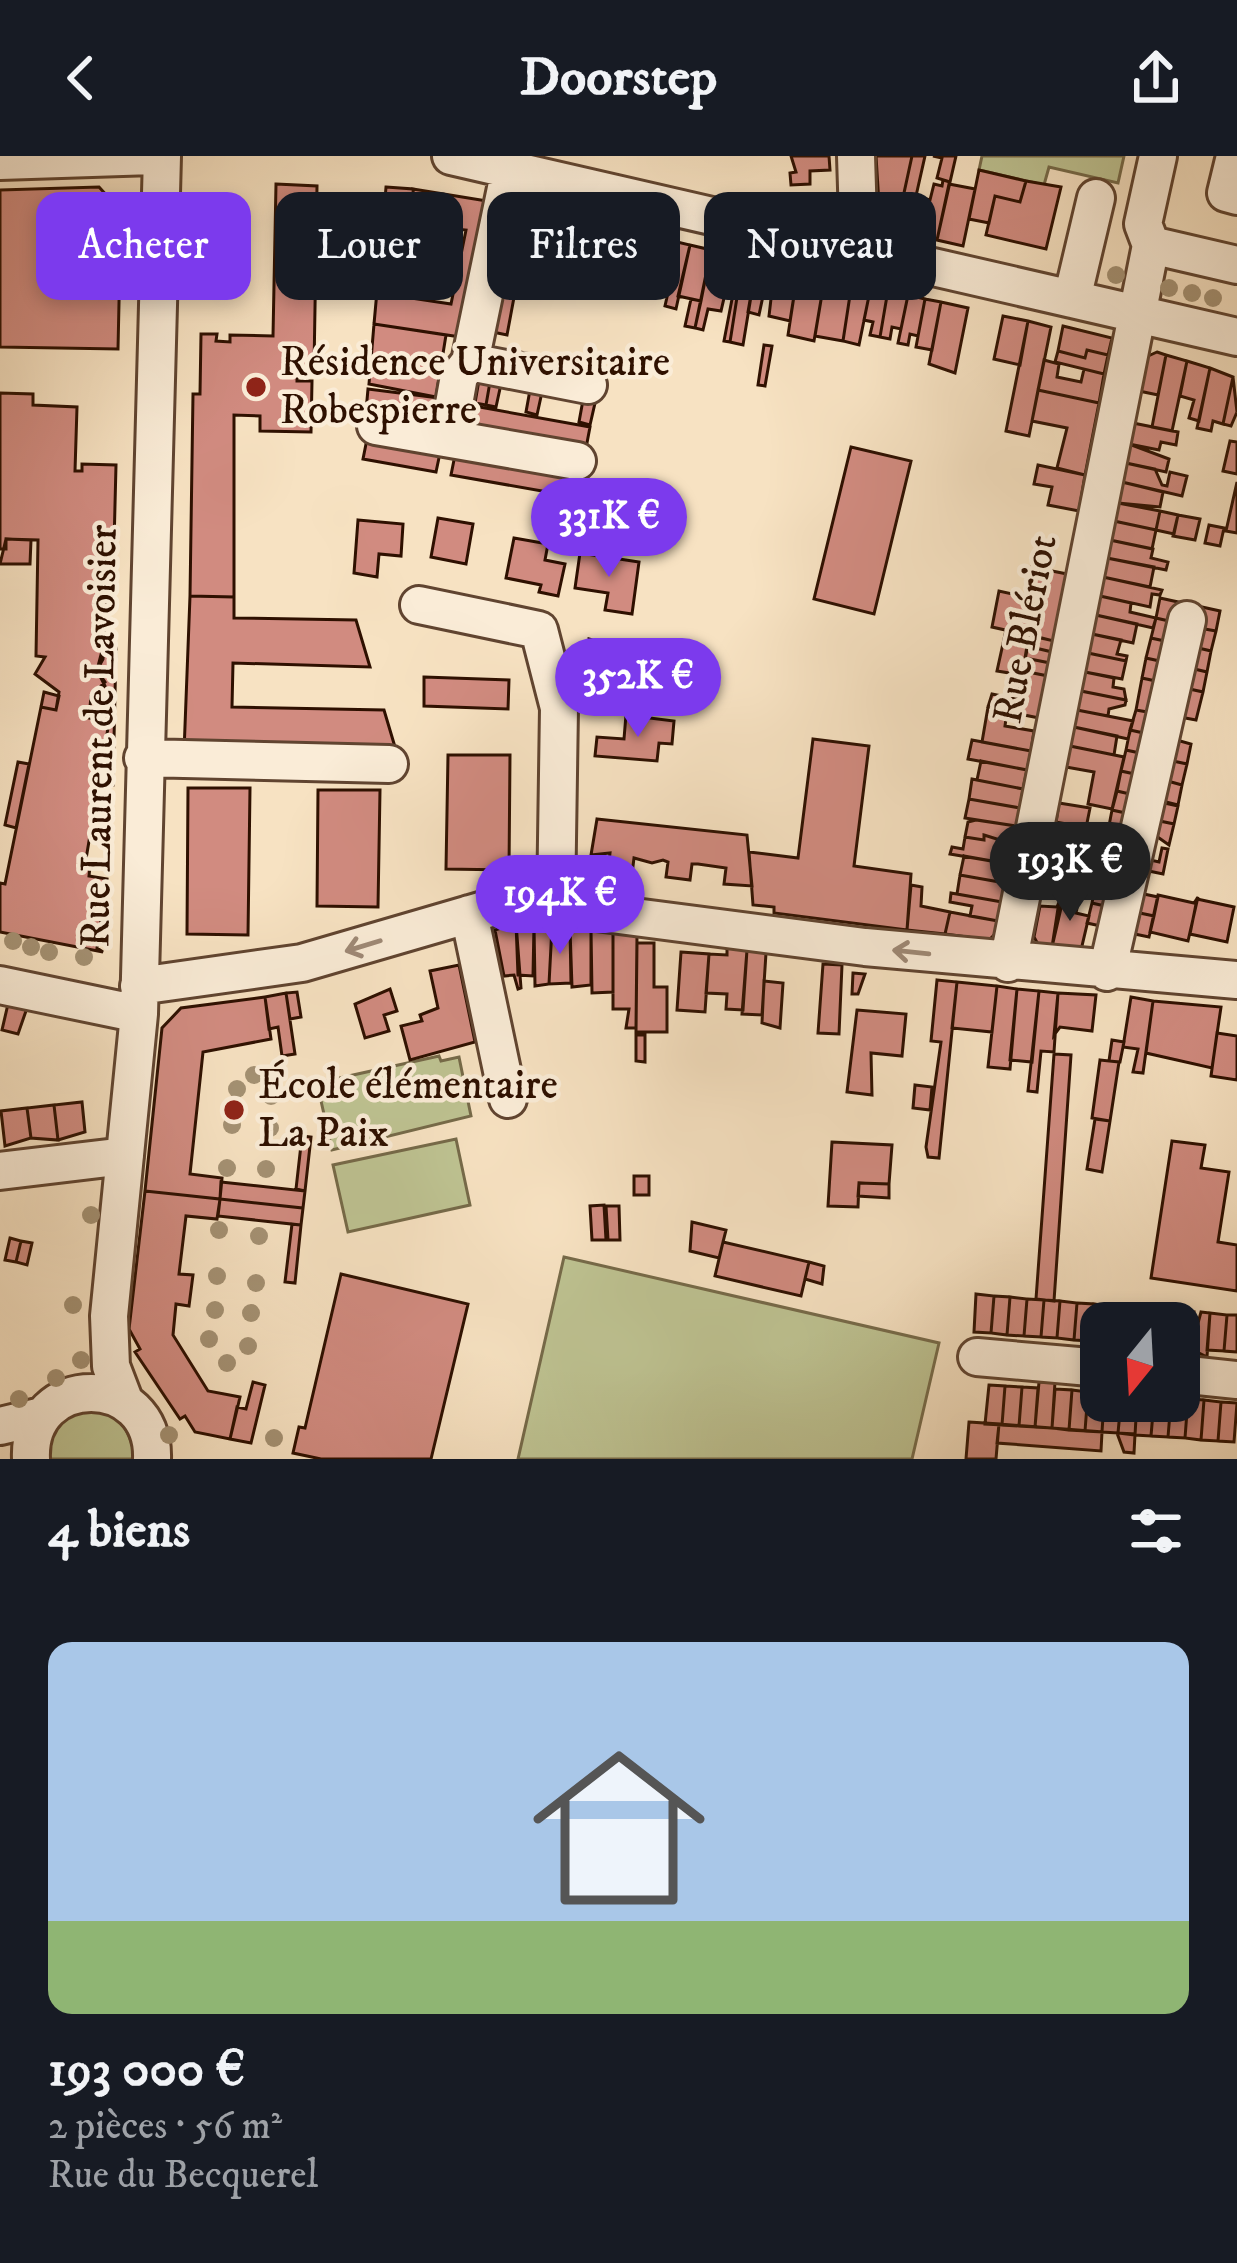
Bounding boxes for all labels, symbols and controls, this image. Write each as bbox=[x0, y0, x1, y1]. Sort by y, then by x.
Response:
icon: back bbox=[48, 45, 114, 111]
text: Doorstep bbox=[520, 45, 717, 112]
icon: share bbox=[1123, 45, 1189, 111]
chip: Acheter bbox=[36, 192, 251, 300]
chip: Louer bbox=[275, 192, 463, 300]
chip: Filtres bbox=[487, 192, 680, 300]
chip: Nouveau bbox=[704, 192, 936, 300]
place label: Résidence Universitaire Robespierre bbox=[280, 337, 670, 437]
marker: Résidence Universitaire Robespierre bbox=[243, 374, 269, 400]
pin: 331K € bbox=[511, 478, 707, 580]
text: 331K € bbox=[558, 492, 660, 541]
street label: Rue Laurent de Lavoisier bbox=[70, 524, 130, 948]
street label: Rue Blériot bbox=[982, 530, 1070, 728]
pin: 352K € bbox=[540, 638, 736, 740]
text: 352K € bbox=[582, 652, 694, 701]
pin: 193K € bbox=[972, 822, 1168, 924]
text: 193K € bbox=[1017, 836, 1123, 885]
pin: 194K € bbox=[462, 855, 658, 957]
text: 194K € bbox=[503, 869, 617, 918]
one-way arrow bbox=[345, 936, 383, 958]
one-way arrow bbox=[892, 940, 931, 963]
place label: École élémentaire La Paix bbox=[258, 1059, 558, 1160]
marker: École élémentaire La Paix bbox=[221, 1097, 247, 1123]
north arrow bbox=[1080, 1302, 1200, 1422]
map controls bbox=[1080, 1302, 1200, 1422]
icon: filters bbox=[1123, 1498, 1189, 1564]
text: 4 biens bbox=[48, 1499, 190, 1563]
icon: home bbox=[511, 1720, 727, 1936]
text: 193 000 € bbox=[48, 2038, 245, 2102]
text: 2 pièces · 56 m² bbox=[48, 2102, 282, 2151]
text: Rue du Becquerel bbox=[48, 2151, 318, 2200]

